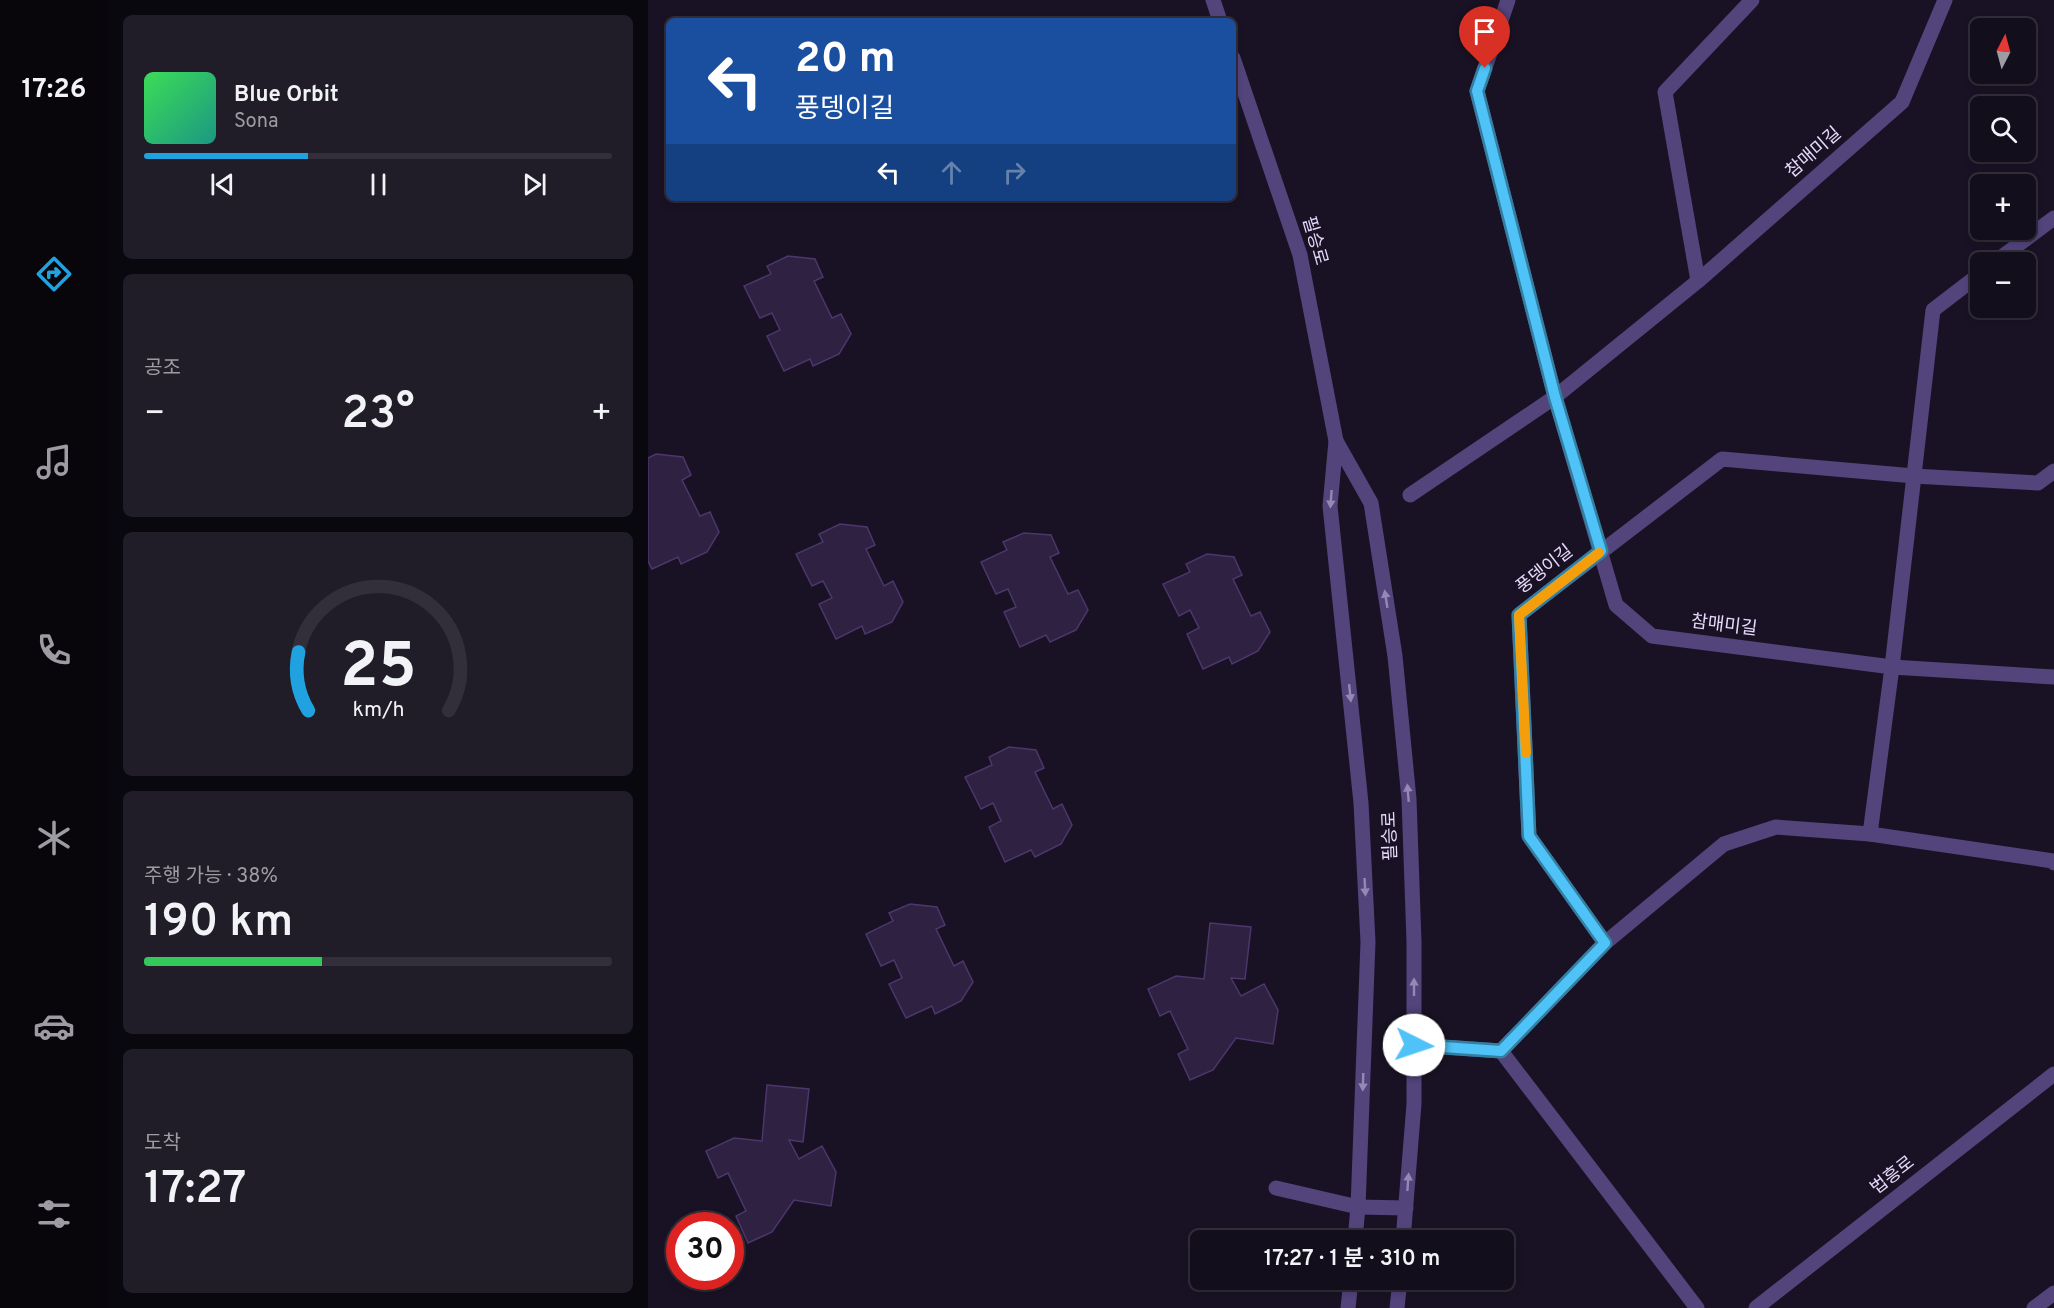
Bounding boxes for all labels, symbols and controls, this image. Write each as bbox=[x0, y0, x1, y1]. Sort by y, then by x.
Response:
pin bbox=[1459, 6, 1510, 68]
icon: arrive bbox=[1468, 15, 1501, 48]
north arrow bbox=[1970, 18, 2036, 84]
map controls bbox=[1970, 18, 2036, 318]
text: 20 m bbox=[795, 34, 896, 87]
icon: left bbox=[696, 42, 774, 120]
text: 17:26 bbox=[22, 73, 86, 107]
text: Blue Orbit bbox=[234, 82, 339, 109]
text: 풍뎅이길 bbox=[795, 93, 894, 127]
button: search bbox=[1970, 96, 2036, 162]
text: Sona bbox=[234, 109, 279, 135]
street label: 참매미길 bbox=[1781, 123, 1847, 183]
icon: left bbox=[872, 156, 905, 189]
icon: ahead bbox=[935, 156, 968, 189]
icon: right bbox=[998, 156, 1031, 189]
icon: previous bbox=[206, 168, 239, 201]
icon: pause bbox=[362, 168, 395, 201]
icon: next bbox=[518, 168, 551, 201]
button: + bbox=[1970, 174, 2036, 240]
street label: 필승로 bbox=[1296, 214, 1332, 268]
button: − bbox=[1970, 252, 2036, 318]
icon: directions bbox=[33, 253, 75, 295]
text: 공조 bbox=[144, 356, 181, 382]
text: 23° bbox=[341, 387, 415, 444]
text: − bbox=[144, 394, 165, 436]
text: + bbox=[591, 394, 612, 436]
icon: music bbox=[33, 441, 75, 483]
one-way arrow bbox=[1326, 490, 1335, 509]
street label: 풍뎅이길 bbox=[1512, 541, 1578, 599]
one-way arrow bbox=[1381, 589, 1390, 608]
street label: 참매미길 bbox=[1690, 611, 1758, 641]
icon: phone bbox=[33, 629, 75, 671]
text: 25 bbox=[340, 630, 416, 709]
one-way arrow bbox=[1345, 683, 1355, 702]
text: km/h bbox=[352, 697, 404, 724]
one-way arrow bbox=[1403, 783, 1413, 802]
street label: 필승로 bbox=[1379, 811, 1403, 861]
icon: climate bbox=[33, 817, 75, 859]
text: 주행 가능 · 38% bbox=[144, 864, 278, 890]
one-way arrow bbox=[1360, 878, 1369, 897]
text: 190 km bbox=[144, 895, 293, 952]
one-way arrow bbox=[1409, 978, 1419, 997]
icon: car bbox=[33, 1005, 75, 1047]
position arrow bbox=[1382, 1013, 1446, 1077]
one-way arrow bbox=[1358, 1073, 1367, 1092]
text: 도착 bbox=[144, 1131, 181, 1157]
street label: 법흥로 bbox=[1866, 1152, 1920, 1200]
text: 17:27 bbox=[144, 1162, 247, 1219]
one-way arrow bbox=[1403, 1173, 1412, 1192]
icon: filters bbox=[33, 1193, 75, 1235]
speed limit sign: 30 bbox=[666, 1212, 744, 1290]
text: 17:27 · 1 분 · 310 m bbox=[1264, 1246, 1440, 1273]

